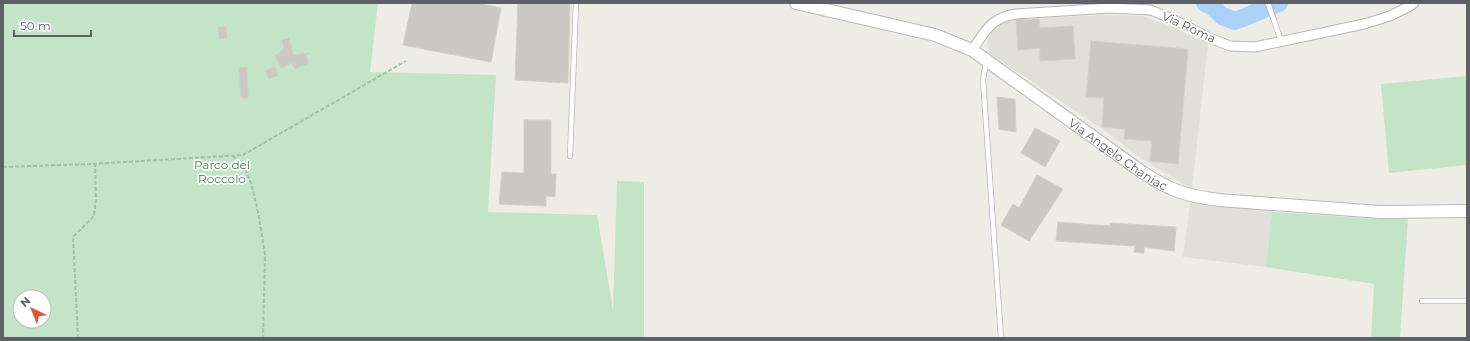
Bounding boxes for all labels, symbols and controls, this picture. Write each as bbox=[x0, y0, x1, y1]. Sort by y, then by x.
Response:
street label: Via Roma bbox=[1160, 8, 1218, 46]
scale bar bbox=[14, 12, 91, 38]
text: 50 m bbox=[20, 18, 51, 33]
street label: Via Angelo Chaniac bbox=[1066, 114, 1170, 193]
park label: Parco del Roccolo bbox=[194, 157, 250, 186]
north arrow bbox=[12, 289, 52, 329]
text: N bbox=[17, 294, 33, 310]

